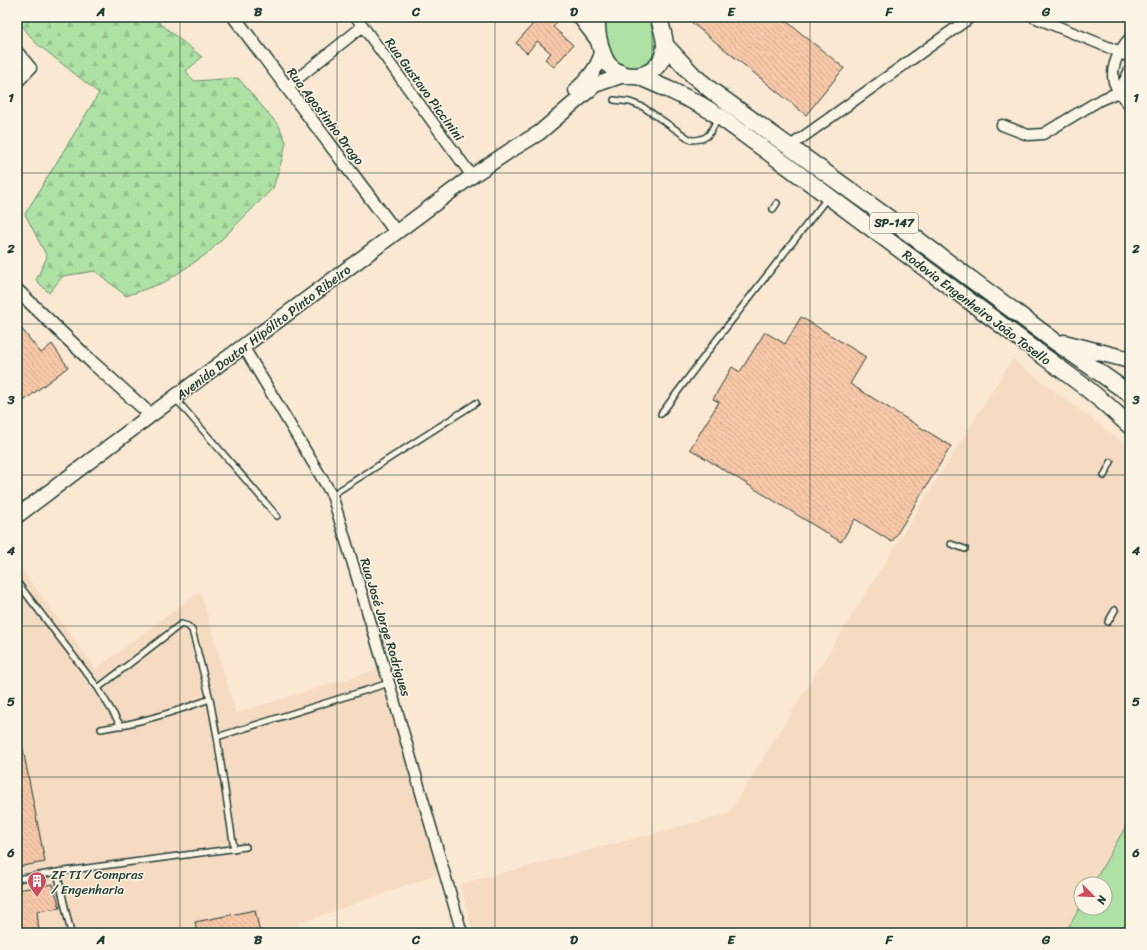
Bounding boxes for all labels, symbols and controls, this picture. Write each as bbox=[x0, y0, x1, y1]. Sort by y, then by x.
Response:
text: A bbox=[96, 0, 105, 23]
text: B bbox=[254, 0, 263, 23]
text: C bbox=[411, 0, 421, 23]
text: D bbox=[570, 0, 578, 23]
text: E bbox=[727, 0, 736, 23]
text: F bbox=[884, 0, 893, 23]
text: G bbox=[1041, 0, 1051, 23]
street label: Rua Gustavo Piccinini bbox=[379, 33, 470, 146]
street label: Rua Agostinho Drago bbox=[281, 62, 370, 171]
text: 1 bbox=[8, 86, 14, 109]
text: 1 bbox=[1133, 86, 1139, 109]
road number: SP-147 bbox=[870, 213, 918, 233]
text: 2 bbox=[6, 237, 15, 260]
text: 2 bbox=[1131, 237, 1140, 260]
street label: Rodovia Engenheiro João Tosello bbox=[897, 244, 1056, 371]
street label: Avenida Doutor Hipólito Pinto Ribeiro bbox=[170, 258, 356, 407]
text: 3 bbox=[6, 388, 15, 411]
text: 3 bbox=[1131, 388, 1140, 411]
text: 4 bbox=[6, 539, 16, 562]
text: 4 bbox=[1131, 539, 1141, 562]
street label: Rua José Jorge Rodrigues bbox=[353, 555, 418, 700]
text: 5 bbox=[7, 690, 15, 713]
text: 5 bbox=[1132, 690, 1140, 713]
text: 6 bbox=[6, 841, 15, 864]
text: 6 bbox=[1131, 841, 1140, 864]
place label: ZF TI / Compras / Engenharia bbox=[51, 863, 144, 901]
building icon: ZF TI / Compras / Engenharia bbox=[26, 870, 48, 898]
north arrow bbox=[1073, 876, 1113, 916]
text: N bbox=[1091, 892, 1112, 908]
text: A bbox=[96, 928, 105, 950]
text: B bbox=[254, 928, 263, 950]
text: C bbox=[411, 928, 421, 950]
text: D bbox=[570, 928, 578, 950]
text: E bbox=[727, 928, 736, 950]
text: F bbox=[884, 928, 893, 950]
text: G bbox=[1041, 928, 1051, 950]

